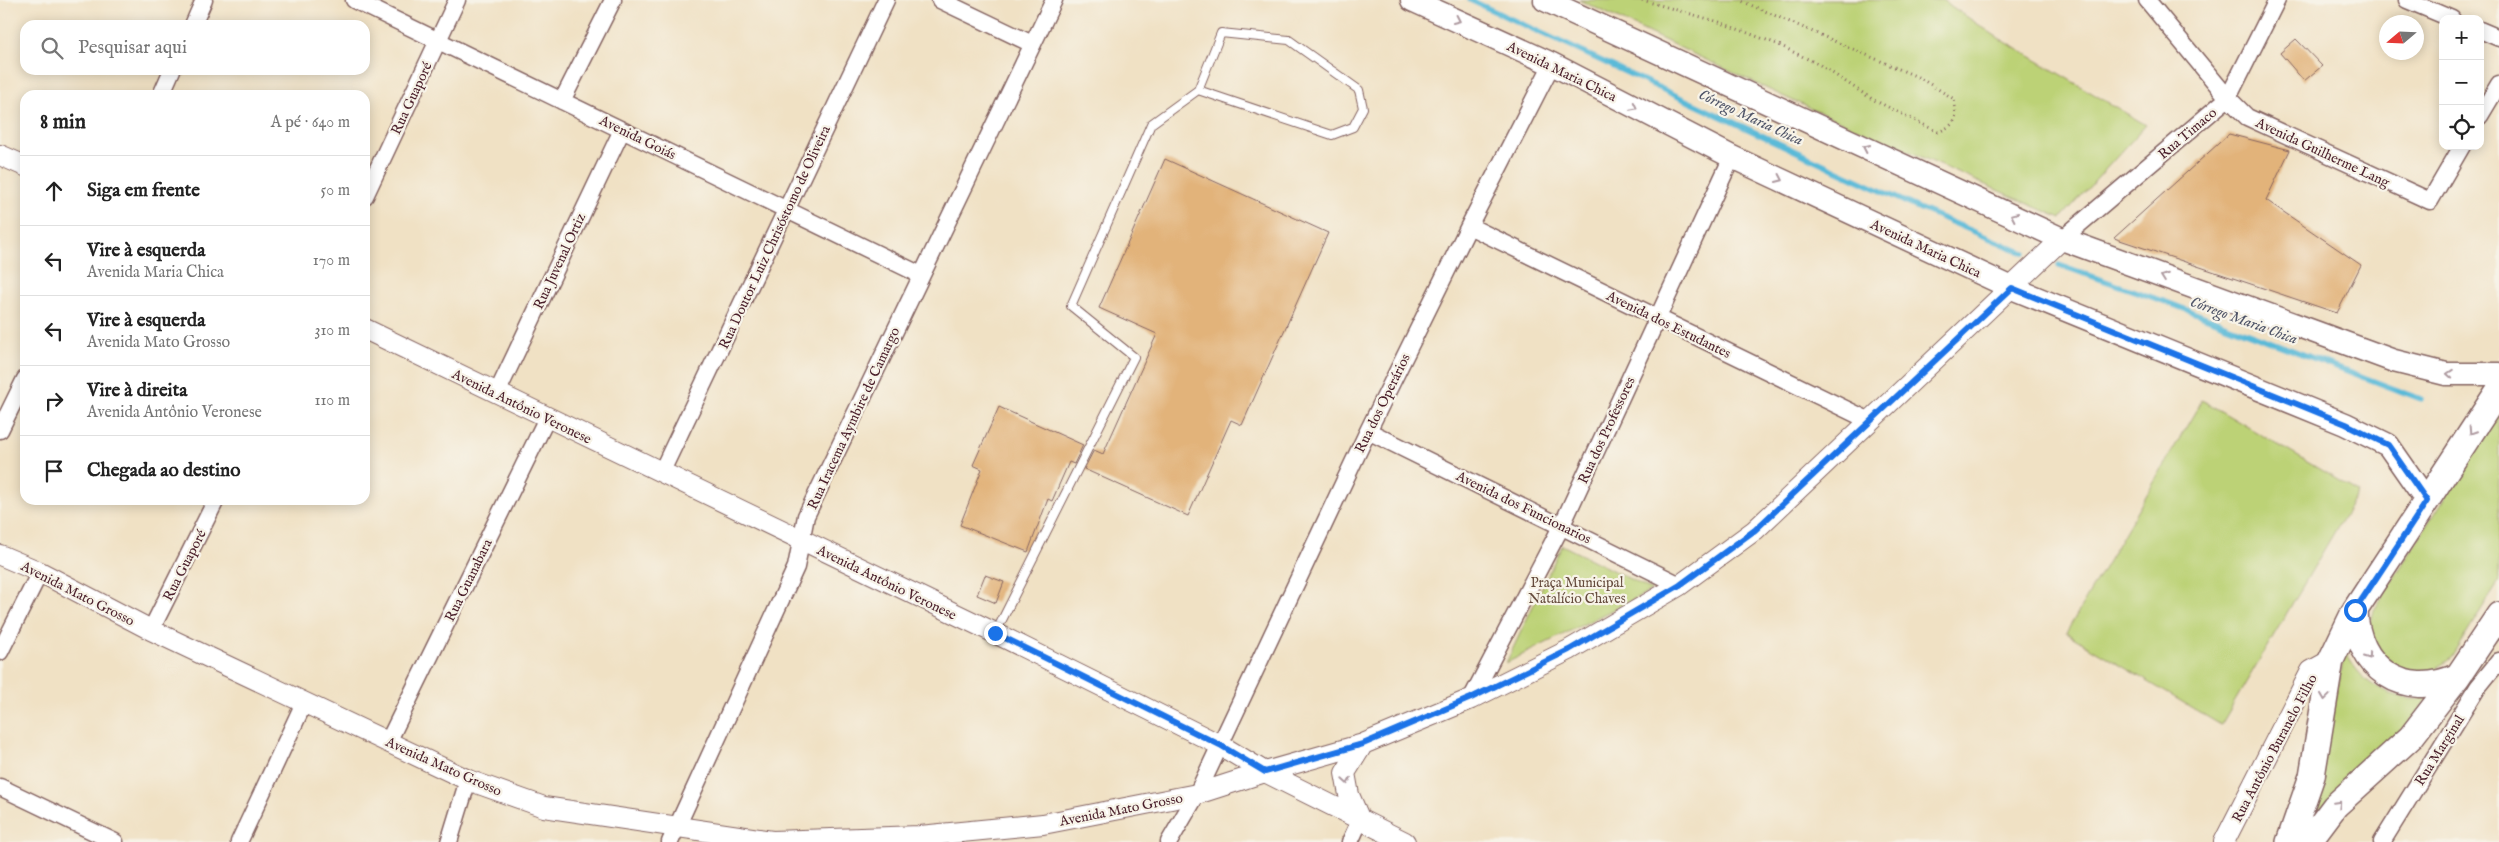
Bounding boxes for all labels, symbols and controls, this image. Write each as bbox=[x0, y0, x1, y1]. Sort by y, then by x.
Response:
one-way arrow bbox=[1452, 14, 1461, 25]
north arrow bbox=[2379, 15, 2424, 60]
map controls bbox=[2439, 15, 2484, 150]
button: + bbox=[2439, 15, 2484, 60]
search box bbox=[20, 20, 370, 75]
icon: search bbox=[38, 34, 66, 62]
text: Pesquisar aqui bbox=[78, 36, 187, 60]
street label: Avenida Maria Chica bbox=[1503, 37, 1620, 107]
street label: Rua Guaporé bbox=[387, 59, 437, 138]
button: − bbox=[2439, 60, 2484, 105]
water label: Córrego Maria Chica bbox=[1695, 85, 1806, 151]
one-way arrow bbox=[1629, 101, 1638, 111]
street label: Rua Timaco bbox=[2155, 104, 2221, 164]
button: locate bbox=[2439, 105, 2484, 150]
text: 8 min bbox=[40, 109, 86, 136]
street label: Avenida Goiás bbox=[596, 111, 679, 164]
text: A pé · 640 m bbox=[271, 113, 350, 133]
street label: Avenida Guilherme Lang bbox=[2252, 114, 2393, 192]
street label: Rua Doutor Luiz Chrisóstomo de Oliveira bbox=[715, 122, 835, 352]
one-way arrow bbox=[1862, 144, 1871, 155]
one-way arrow bbox=[1775, 173, 1784, 183]
icon: ahead bbox=[40, 177, 68, 205]
text: Siga em frente bbox=[87, 179, 200, 203]
text: 50 m bbox=[321, 181, 350, 201]
street label: Rua Juvenal Ortiz bbox=[530, 210, 590, 312]
one-way arrow bbox=[2010, 212, 2019, 223]
street label: Avenida Maria Chica bbox=[1867, 215, 1985, 283]
text: Vire à esquerda bbox=[87, 239, 205, 263]
icon: left bbox=[40, 247, 68, 275]
text: 170 m bbox=[313, 251, 350, 271]
text: Avenida Maria Chica bbox=[87, 263, 224, 283]
one-way arrow bbox=[2161, 272, 2169, 282]
street label: Avenida dos Estudantes bbox=[1603, 287, 1734, 363]
water label: Córrego Maria Chica bbox=[2187, 292, 2300, 350]
text: Vire à esquerda bbox=[87, 309, 205, 333]
icon: left bbox=[40, 317, 68, 345]
text: 310 m bbox=[314, 321, 350, 341]
street label: Rua Iracema Aymbire de Camargo bbox=[804, 324, 904, 512]
text: Avenida Mato Grosso bbox=[87, 333, 230, 353]
street label: Rua dos Operários bbox=[1351, 351, 1415, 456]
street label: Avenida Antônio Veronese bbox=[448, 365, 595, 449]
one-way arrow bbox=[2446, 368, 2454, 379]
street label: Rua dos Professores bbox=[1574, 374, 1640, 487]
text: Vire à direita bbox=[87, 379, 187, 403]
icon: right bbox=[40, 387, 68, 415]
text: 110 m bbox=[314, 391, 350, 411]
text: Avenida Antônio Veronese bbox=[87, 403, 262, 423]
one-way arrow bbox=[2469, 426, 2479, 435]
icon: arrive bbox=[40, 457, 68, 485]
text: Chegada ao destino bbox=[87, 459, 240, 483]
street label: Avenida dos Funcionarios bbox=[1452, 467, 1594, 548]
street label: Rua Guaporé bbox=[159, 526, 211, 604]
street label: Rua Guanabara bbox=[441, 535, 497, 625]
street label: Avenida Antônio Veronese bbox=[813, 541, 960, 625]
street label: Avenida Mato Grosso bbox=[17, 557, 138, 631]
park label: Praça Municipal Natalício Chaves bbox=[1528, 574, 1626, 608]
route start bbox=[2344, 599, 2367, 622]
route end bbox=[984, 622, 1007, 645]
one-way arrow bbox=[2362, 650, 2371, 659]
street label: Rua Antônio Buranelo Filho bbox=[2228, 671, 2322, 826]
one-way arrow bbox=[2321, 693, 2331, 702]
street label: Rua Marginal bbox=[2411, 712, 2469, 789]
street label: Avenida Mato Grosso bbox=[382, 733, 505, 801]
one-way arrow bbox=[1341, 777, 1351, 785]
street label: Avenida Mato Grosso bbox=[1057, 789, 1185, 831]
one-way arrow bbox=[2332, 801, 2341, 810]

